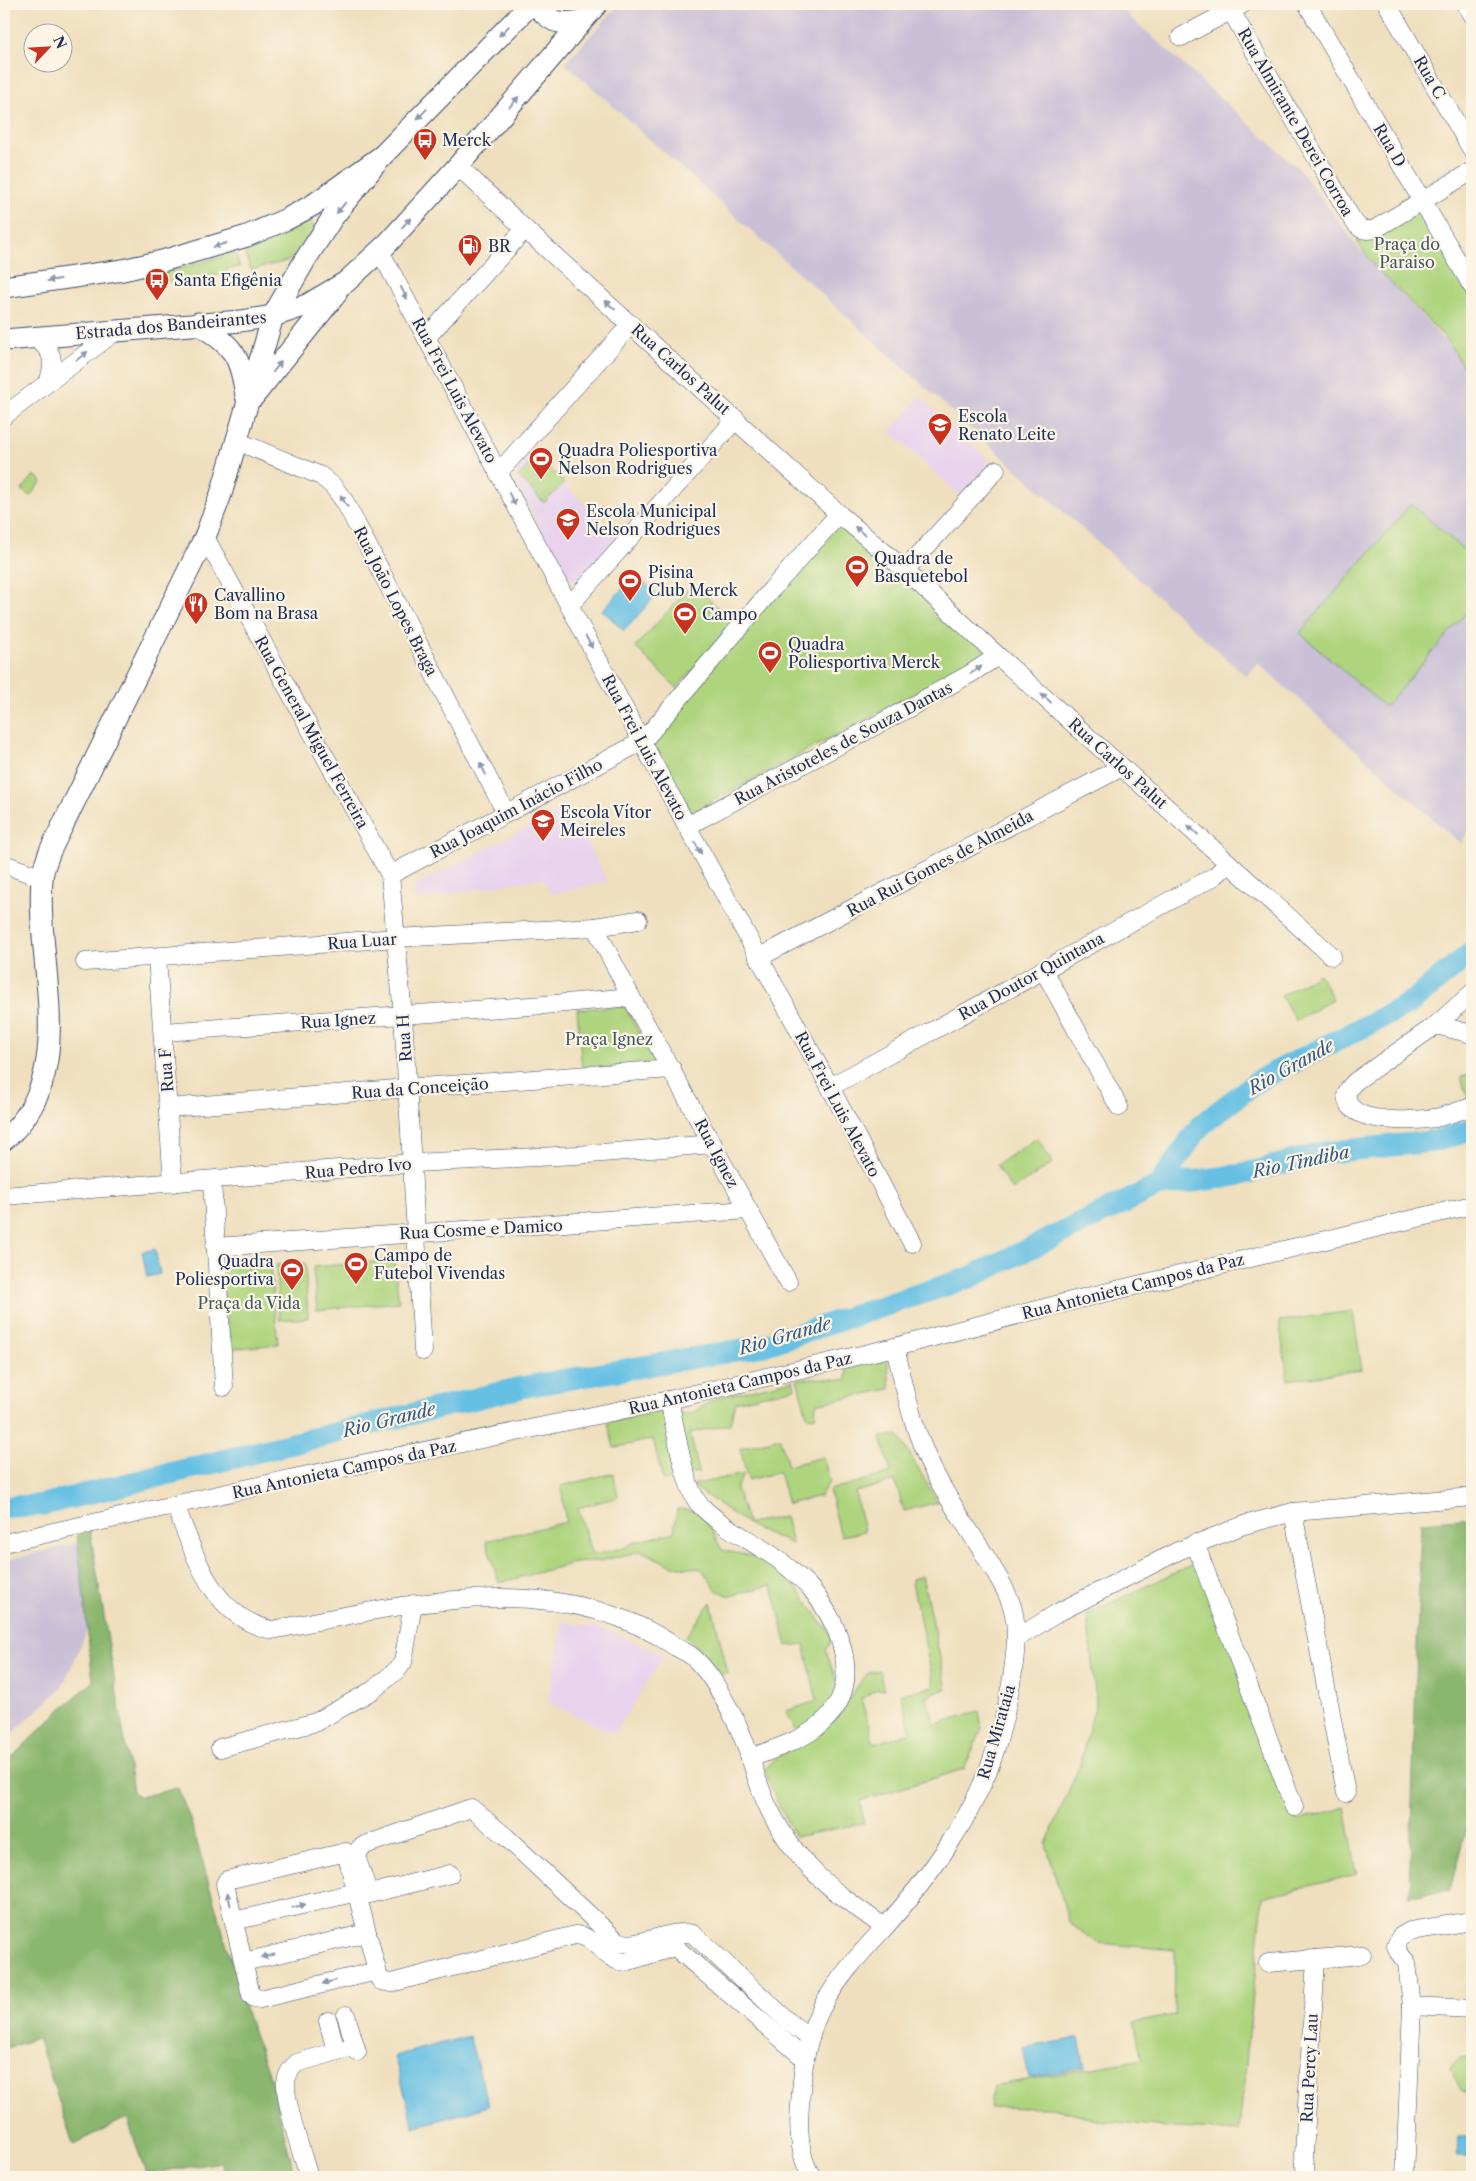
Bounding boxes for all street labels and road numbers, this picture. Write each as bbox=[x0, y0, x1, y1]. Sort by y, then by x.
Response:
street label: Rua Almirante Derei Corroa bbox=[1234, 24, 1358, 220]
street label: Rua C bbox=[1410, 52, 1450, 102]
street label: Rua D bbox=[1369, 120, 1411, 170]
street label: Estrada dos Bandeirantes bbox=[75, 307, 267, 343]
street label: Rua Frei Luis Alevato bbox=[408, 314, 502, 466]
street label: Rua Carlos Palut bbox=[627, 319, 735, 419]
street label: Rua João Lopes Braga bbox=[350, 523, 443, 680]
street label: Rua General Miguel Ferreira bbox=[251, 632, 374, 832]
street label: Rua Frei Luis Alevato bbox=[598, 671, 692, 823]
street label: Rua Aristoteles de Souza Dantas bbox=[730, 677, 956, 809]
street label: Rua Carlos Palut bbox=[1064, 713, 1172, 813]
street label: Rua Joaquim Inácio Filho bbox=[426, 754, 606, 862]
street label: Rua Rui Gomes de Almeida bbox=[843, 805, 1037, 921]
street label: Rua Doutor Quintana bbox=[955, 927, 1108, 1024]
street label: Rua Luar bbox=[327, 929, 398, 953]
street label: Rua Ignez bbox=[300, 1007, 376, 1033]
street label: Rua H bbox=[392, 1013, 416, 1063]
street label: Rua Frei Luis Alevato bbox=[791, 1028, 885, 1180]
street label: Rua F bbox=[154, 1047, 178, 1093]
street label: Rua da Conceição bbox=[351, 1073, 489, 1103]
street label: Rua Ignez bbox=[690, 1115, 744, 1191]
street label: Rua Pedro Ivo bbox=[304, 1153, 412, 1183]
street label: Rua Cosme e Damico bbox=[399, 1215, 564, 1243]
street label: Rua Antonieta Campos da Paz bbox=[1020, 1249, 1246, 1323]
street label: Rua Antonieta Campos da Paz bbox=[626, 1348, 854, 1418]
street label: Rua Antonieta Campos da Paz bbox=[230, 1435, 458, 1503]
street label: Rua Mirataia bbox=[973, 1682, 1019, 1782]
street label: Rua Percy Lau bbox=[1296, 2013, 1322, 2123]

